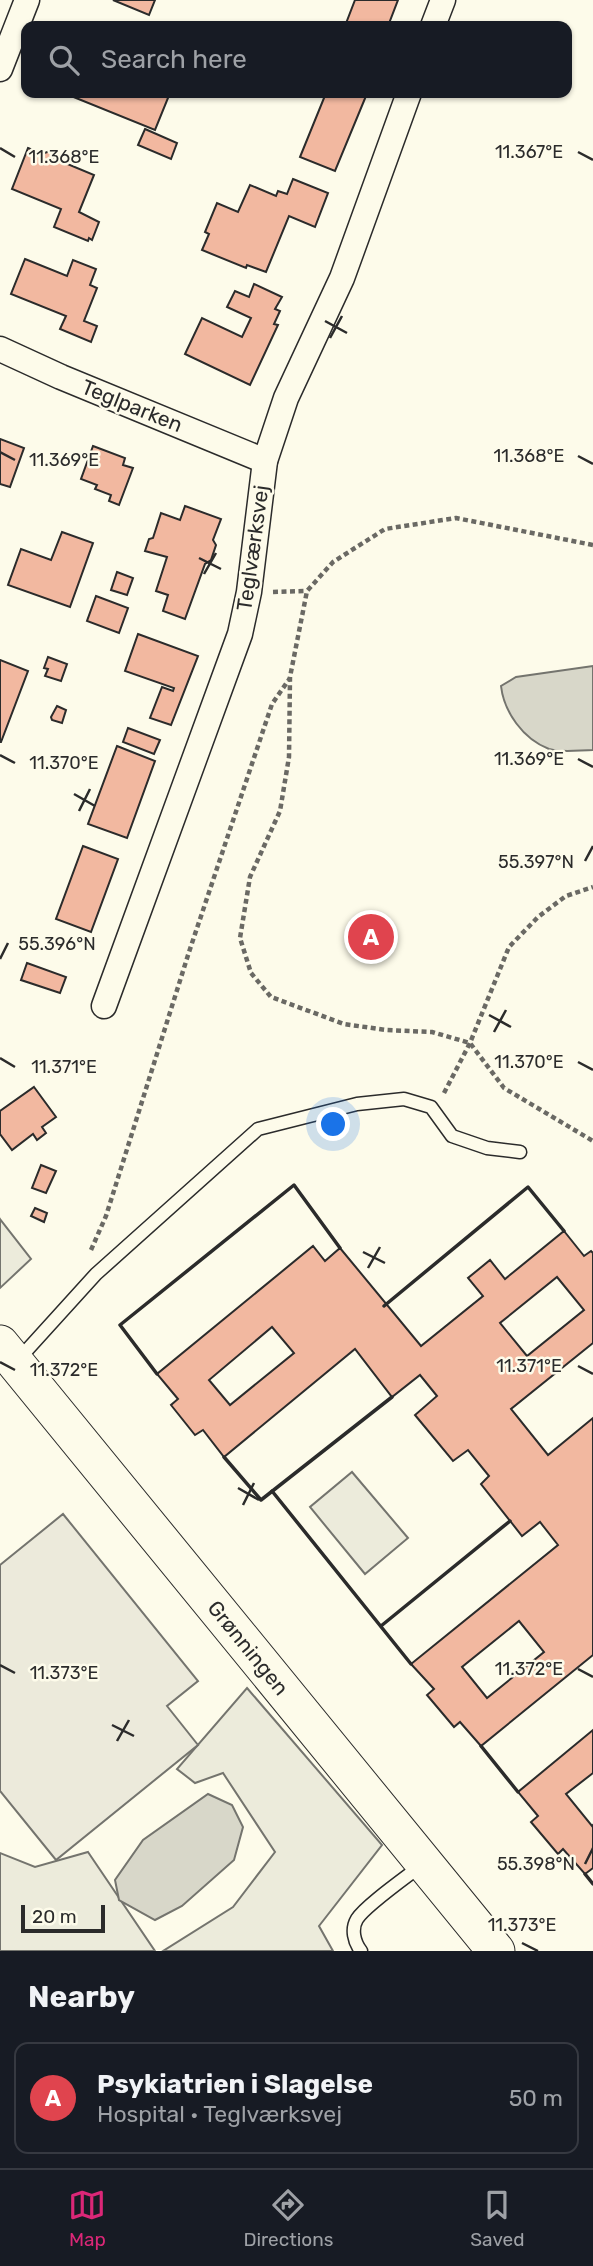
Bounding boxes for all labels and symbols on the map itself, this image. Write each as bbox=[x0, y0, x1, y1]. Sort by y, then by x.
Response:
text: 11.367°E bbox=[495, 141, 563, 163]
text: 11.368°E bbox=[29, 146, 99, 168]
street label: Teglparken bbox=[78, 374, 186, 437]
text: 11.368°E bbox=[494, 445, 564, 467]
text: 11.369°E bbox=[29, 449, 99, 471]
street label: Teglværksvej bbox=[231, 483, 274, 612]
text: 11.369°E bbox=[494, 748, 564, 770]
text: 11.370°E bbox=[29, 752, 99, 774]
text: 55.397°N bbox=[498, 851, 574, 873]
pin: A bbox=[348, 911, 394, 963]
text: 55.396°N bbox=[18, 933, 96, 955]
text: 11.370°E bbox=[494, 1051, 564, 1073]
text: 11.371°E bbox=[31, 1056, 97, 1078]
your location bbox=[316, 1107, 350, 1141]
text: 11.371°E bbox=[496, 1355, 562, 1377]
text: 11.372°E bbox=[30, 1359, 98, 1381]
street label: Grønningen bbox=[203, 1595, 294, 1700]
text: 11.372°E bbox=[495, 1658, 563, 1680]
text: 11.373°E bbox=[30, 1662, 98, 1684]
text: 55.398°N bbox=[497, 1853, 575, 1875]
scale bar bbox=[21, 1902, 105, 1934]
text: 11.373°E bbox=[488, 1914, 556, 1936]

